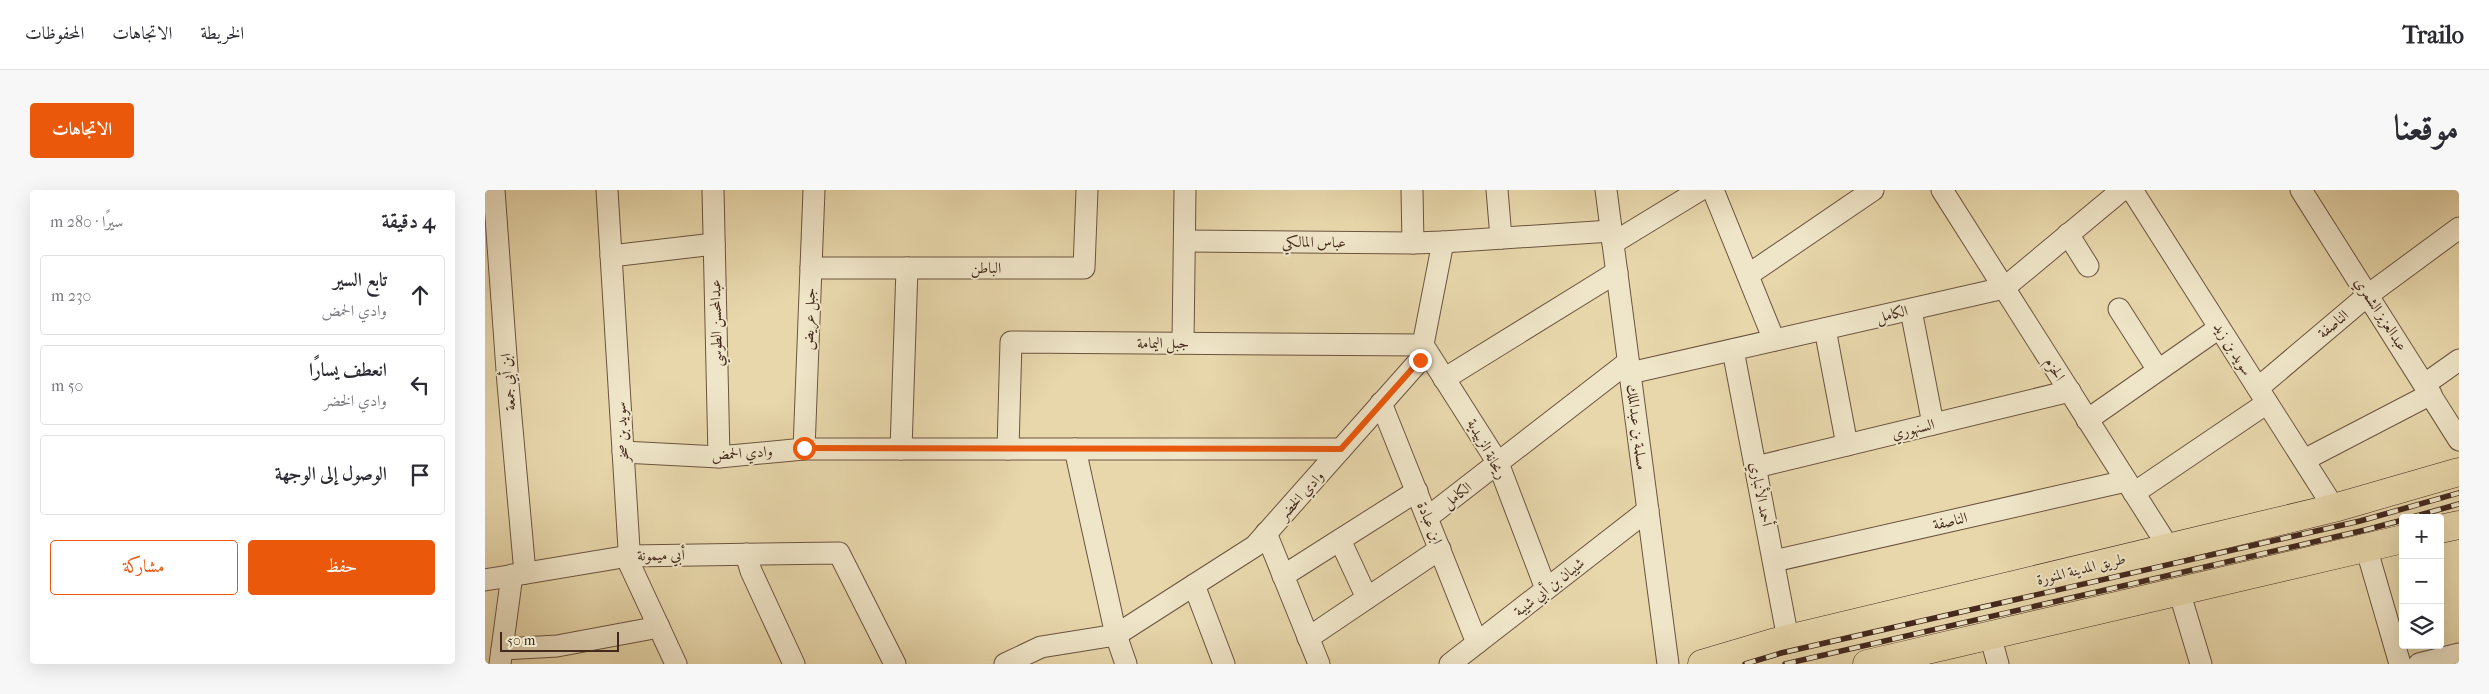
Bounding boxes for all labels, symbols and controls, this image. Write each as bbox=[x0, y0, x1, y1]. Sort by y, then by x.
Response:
text: Trailo bbox=[2402, 21, 2464, 49]
text: المحفوظات bbox=[25, 23, 84, 44]
text: الاتجاهات bbox=[112, 23, 172, 44]
text: الخريطة bbox=[200, 23, 244, 44]
button: الاتجاهات bbox=[30, 103, 134, 158]
text: موقعنا bbox=[2394, 107, 2459, 148]
text: 4 دقيقة bbox=[381, 209, 435, 233]
text: سيرًا · 280 m bbox=[50, 212, 123, 231]
street label: عباس المالكي bbox=[1282, 232, 1346, 257]
street label: الباطن bbox=[971, 259, 1001, 278]
text: تابع السير bbox=[333, 269, 387, 291]
street label: عبدالعزيز الشمري bbox=[2348, 274, 2411, 356]
street label: عبدالمحسن الطوسي bbox=[706, 279, 731, 367]
icon: ahead bbox=[406, 281, 434, 309]
text: 230 m bbox=[51, 286, 91, 305]
street label: جبل عريض bbox=[799, 287, 821, 351]
text: وادي الحمض bbox=[322, 301, 387, 320]
street label: الكامل bbox=[1874, 302, 1910, 328]
street label: الناصفة bbox=[2314, 306, 2352, 342]
street label: سويد بن زيد bbox=[2210, 319, 2256, 379]
street label: جبل اليمامة bbox=[1137, 334, 1189, 354]
route end bbox=[1409, 349, 1432, 372]
street label: ابن أبي جمعة bbox=[495, 352, 522, 412]
street label: الحزم bbox=[2037, 354, 2069, 386]
text: انعطف يسارًا bbox=[309, 359, 387, 381]
icon: left bbox=[406, 371, 434, 399]
text: 50 m bbox=[51, 376, 83, 395]
street label: مسلمة بن عبدالملك bbox=[1623, 383, 1651, 471]
text: وادي الخضر bbox=[324, 391, 387, 410]
street label: سويد بن صخر bbox=[611, 401, 634, 465]
street label: السنهوري bbox=[1890, 415, 1937, 446]
street label: ريحانة الزبيدية bbox=[1463, 416, 1511, 482]
route start bbox=[793, 437, 816, 460]
street label: وادي الحمض bbox=[711, 442, 773, 467]
street label: أحمد الأنباري bbox=[1743, 460, 1778, 529]
icon: arrive bbox=[406, 461, 434, 489]
text: الوصول إلى الوجهة bbox=[275, 463, 387, 485]
street label: وادي الخضر bbox=[1273, 467, 1330, 527]
street label: الكامل bbox=[1439, 478, 1476, 513]
street label: ابن عبادة bbox=[1413, 499, 1447, 547]
street label: الناصفة bbox=[1931, 508, 1969, 534]
map controls bbox=[2399, 514, 2444, 649]
button: + bbox=[2399, 514, 2444, 559]
button: مشاركة bbox=[50, 540, 238, 595]
button: حفظ bbox=[248, 540, 435, 595]
street label: أبي ميمونة bbox=[637, 544, 686, 567]
street label: طريق المدينة المنورة bbox=[2035, 549, 2128, 590]
street label: شيبان بن أبي شيبة bbox=[1509, 552, 1590, 623]
button: − bbox=[2399, 559, 2444, 604]
button: layers bbox=[2399, 604, 2444, 649]
scale bar bbox=[500, 629, 619, 652]
text: 50 m bbox=[507, 632, 535, 649]

